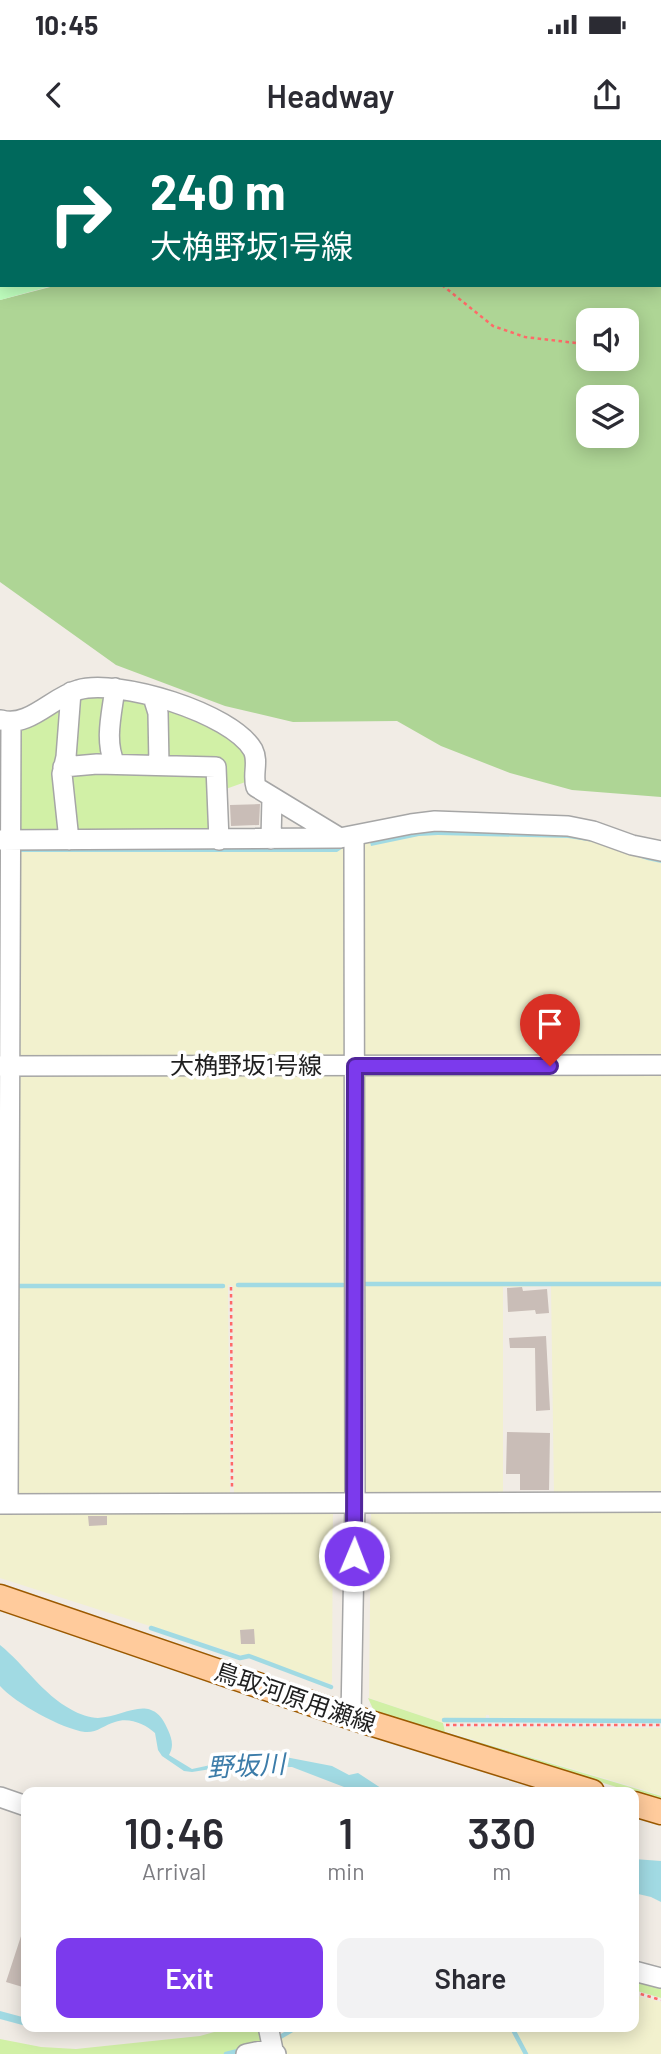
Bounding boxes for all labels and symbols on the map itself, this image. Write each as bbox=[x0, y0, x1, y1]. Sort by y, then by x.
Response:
pin bbox=[520, 994, 580, 1066]
street label: 大桷野坂1号線 bbox=[170, 1050, 322, 1079]
position arrow bbox=[317, 1519, 391, 1593]
street label: 鳥取河原用瀬線 bbox=[211, 1656, 380, 1738]
water label: 野坂川 bbox=[206, 1747, 289, 1782]

